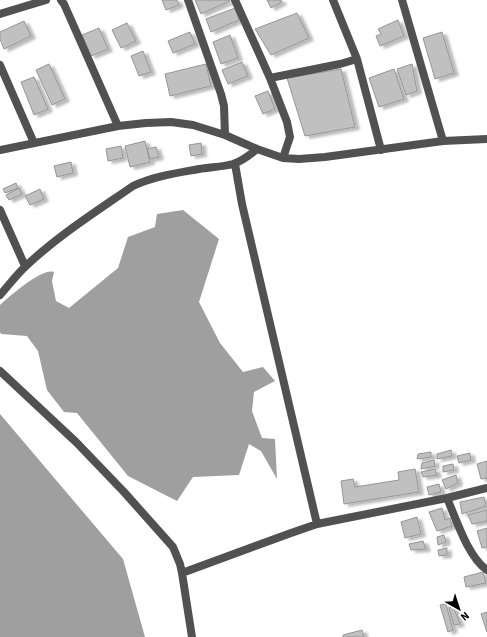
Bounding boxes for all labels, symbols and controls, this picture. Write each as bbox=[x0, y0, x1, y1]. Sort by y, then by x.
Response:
north arrow bbox=[439, 589, 479, 629]
text: N bbox=[457, 608, 473, 625]

